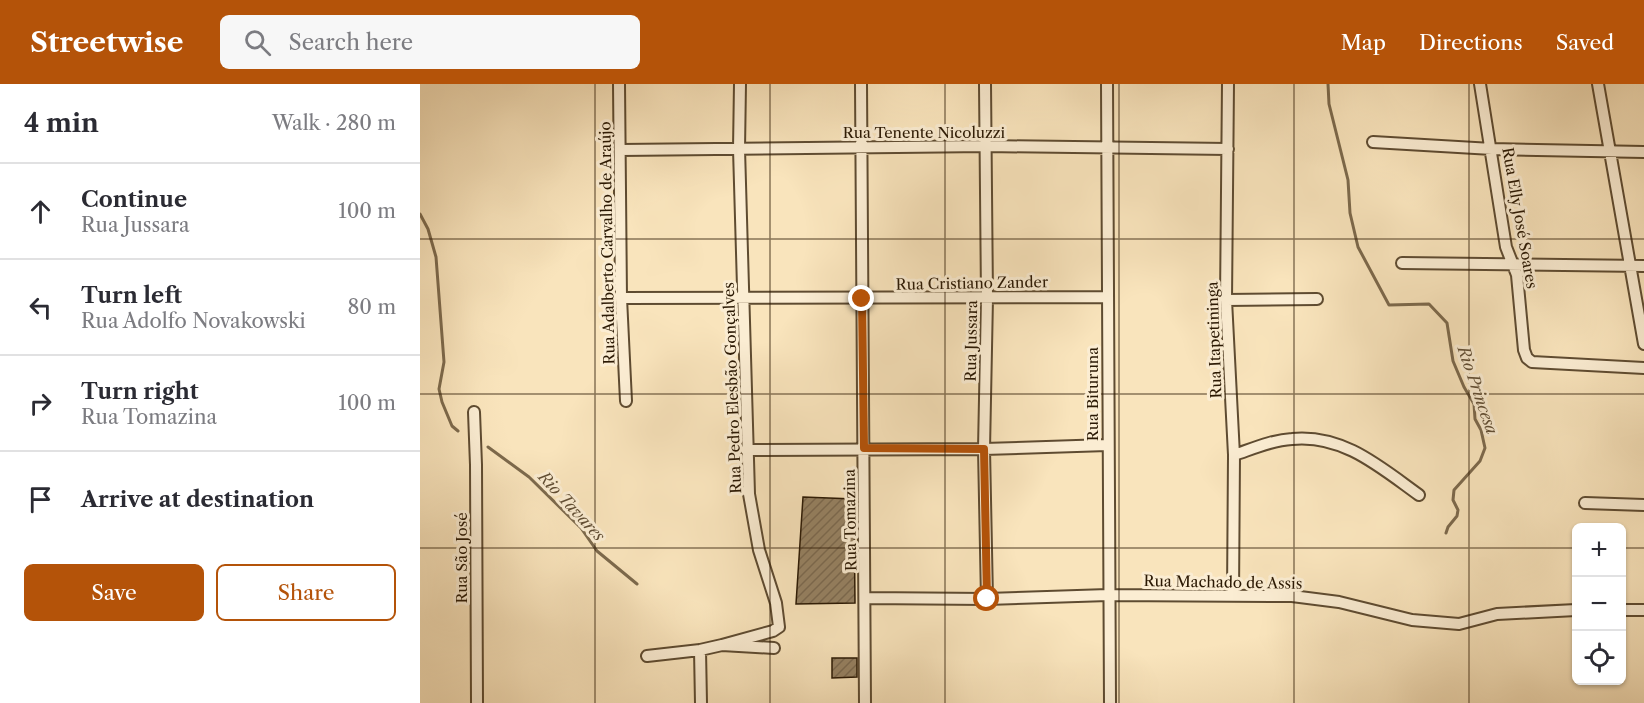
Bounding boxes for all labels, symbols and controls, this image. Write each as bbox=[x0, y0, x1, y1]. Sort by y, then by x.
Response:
search box bbox=[220, 15, 640, 69]
text: Streetwise bbox=[30, 25, 184, 59]
icon: search bbox=[241, 26, 274, 59]
text: Search here bbox=[289, 29, 413, 56]
text: Map bbox=[1341, 30, 1386, 55]
text: Directions bbox=[1419, 30, 1523, 55]
text: Saved bbox=[1556, 30, 1614, 55]
text: 4 min bbox=[24, 107, 99, 139]
text: Walk · 280 m bbox=[272, 111, 396, 135]
street label: Rua Adalberto Carvalho de Araújo bbox=[595, 121, 619, 365]
street label: Rua Tenente Nicoluzzi bbox=[843, 123, 1006, 142]
street label: Rua Elly José Soares bbox=[1498, 146, 1542, 290]
text: Continue bbox=[81, 186, 187, 213]
icon: ahead bbox=[24, 195, 57, 228]
text: 100 m bbox=[338, 199, 396, 223]
text: Rua Jussara bbox=[81, 213, 190, 237]
street label: Rua Cristiano Zander bbox=[896, 272, 1049, 294]
street label: Rua Itapetininga bbox=[1202, 281, 1226, 399]
text: Turn left bbox=[81, 282, 182, 309]
street label: Rua Pedro Elesbão Gonçalves bbox=[719, 282, 745, 494]
route end bbox=[848, 285, 874, 311]
icon: left bbox=[24, 291, 57, 324]
text: 80 m bbox=[348, 295, 396, 319]
street label: Rua Jussara bbox=[961, 300, 981, 382]
text: Rua Adolfo Novakowski bbox=[81, 309, 306, 333]
water label: Rio Princesa bbox=[1453, 341, 1503, 437]
street label: Rua Bituruna bbox=[1083, 347, 1102, 441]
text: Turn right bbox=[81, 378, 199, 405]
icon: right bbox=[24, 387, 57, 420]
text: 100 m bbox=[338, 391, 396, 415]
text: Rua Tomazina bbox=[81, 405, 217, 429]
water label: Rio Tavares bbox=[533, 465, 609, 545]
street label: Rua Tomazina bbox=[840, 469, 860, 571]
icon: arrive bbox=[24, 483, 57, 516]
text: Arrive at destination bbox=[81, 486, 314, 513]
street label: Rua São José bbox=[452, 512, 471, 604]
map controls bbox=[1572, 523, 1626, 685]
button: + bbox=[1572, 523, 1626, 577]
button: Save bbox=[24, 564, 204, 621]
button: Share bbox=[216, 564, 396, 621]
street label: Rua Machado de Assis bbox=[1144, 571, 1302, 593]
button: − bbox=[1572, 577, 1626, 631]
route start bbox=[973, 585, 999, 611]
button: locate bbox=[1572, 631, 1626, 685]

